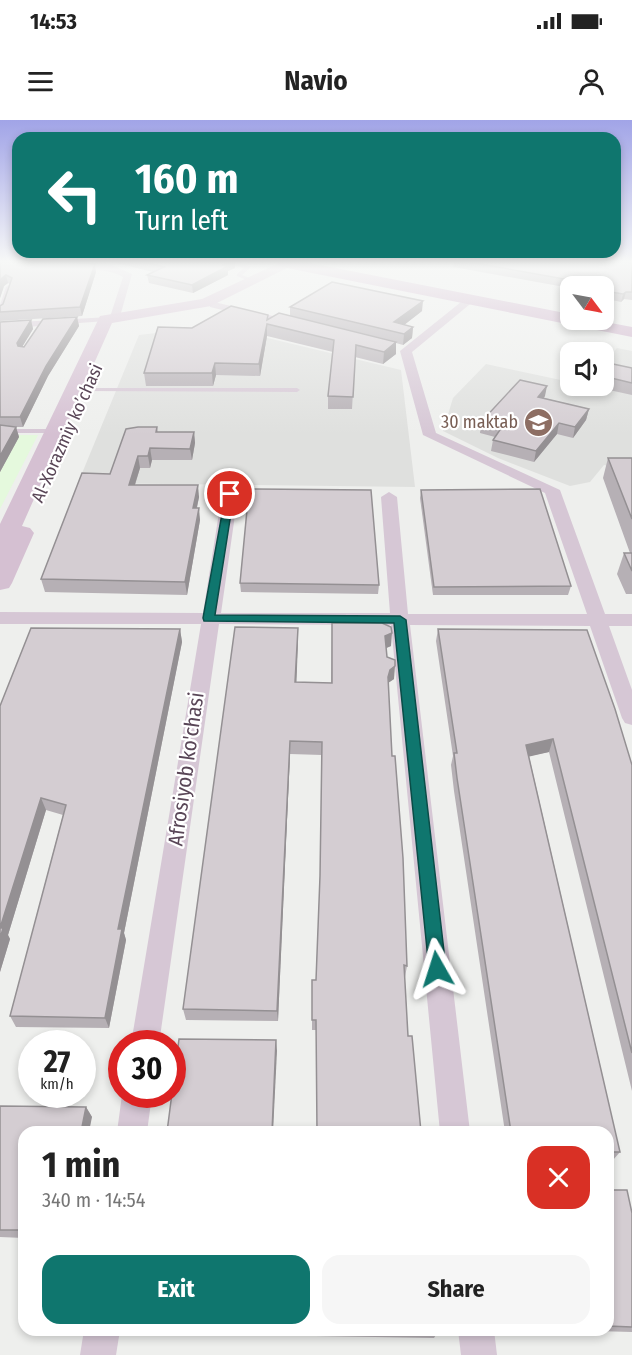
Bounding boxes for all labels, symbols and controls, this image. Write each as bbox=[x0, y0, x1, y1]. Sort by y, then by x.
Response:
text: 14:53 bbox=[30, 8, 77, 35]
icon: menu bbox=[24, 65, 57, 98]
text: Navio bbox=[284, 65, 348, 97]
icon: person bbox=[575, 65, 608, 98]
text: 160 m bbox=[135, 154, 238, 204]
icon: left bbox=[36, 156, 114, 234]
text: Turn left bbox=[135, 205, 228, 237]
north arrow bbox=[560, 276, 614, 330]
map controls bbox=[560, 276, 614, 396]
button: sound bbox=[560, 342, 614, 396]
street label: Al-Xorazmiy ko’chasi bbox=[27, 360, 107, 506]
school or university icon: 30 maktab bbox=[523, 406, 555, 438]
place label: 30 maktab bbox=[441, 411, 518, 433]
pin bbox=[204, 468, 255, 519]
icon: arrive bbox=[213, 477, 246, 510]
street label: Afrosiyob ko'chasi bbox=[162, 691, 210, 847]
position arrow bbox=[405, 937, 469, 1001]
speed limit sign: 30 bbox=[108, 1030, 186, 1108]
text: 27 bbox=[44, 1044, 70, 1080]
text: km/h bbox=[40, 1075, 74, 1093]
text: 1 min bbox=[42, 1143, 120, 1187]
button: close bbox=[527, 1146, 590, 1209]
text: 340 m · 14:54 bbox=[42, 1188, 145, 1212]
button: Exit bbox=[42, 1255, 310, 1324]
button: Share bbox=[322, 1255, 590, 1324]

